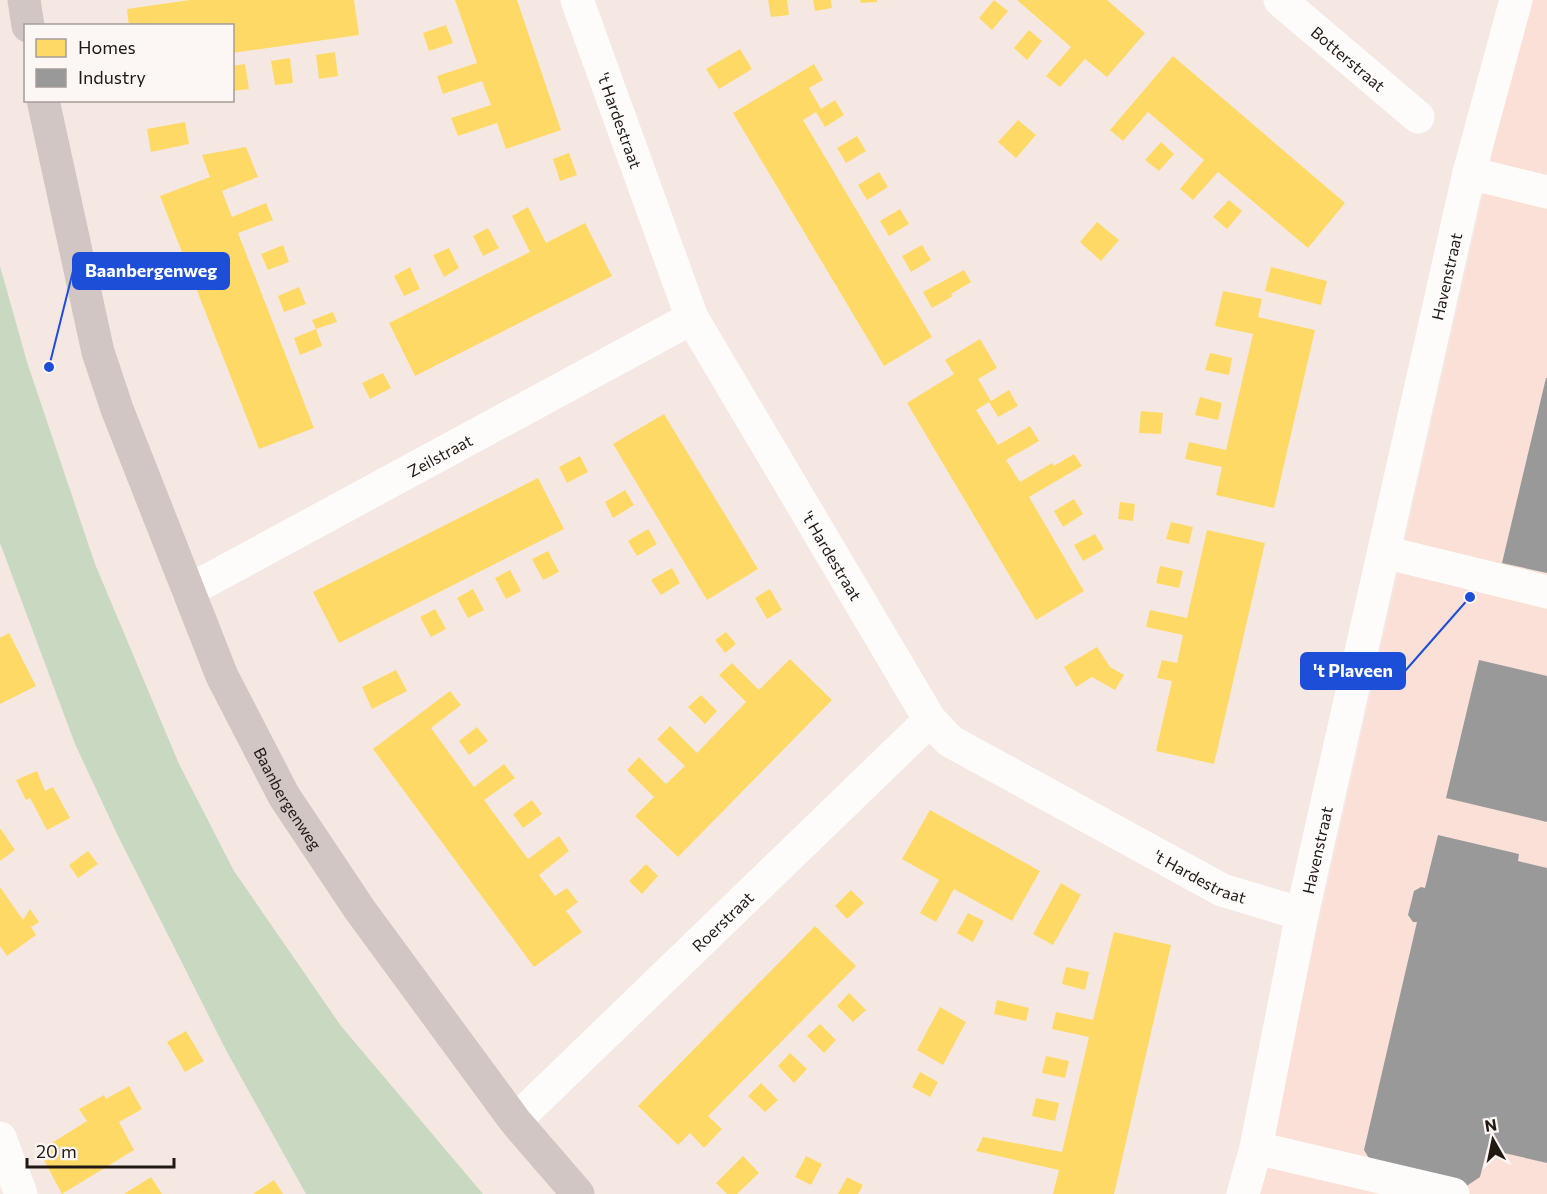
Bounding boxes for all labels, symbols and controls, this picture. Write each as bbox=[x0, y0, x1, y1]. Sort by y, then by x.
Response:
street label: Botterstraat bbox=[1308, 22, 1390, 95]
legend bbox=[24, 24, 234, 102]
text: Homes bbox=[78, 36, 136, 58]
text: Industry bbox=[78, 66, 146, 88]
street label: 't Hardestraat bbox=[595, 70, 647, 171]
street label: Havenstraat bbox=[1427, 230, 1465, 322]
callout: Baanbergenweg bbox=[73, 253, 229, 289]
text: Baanbergenweg bbox=[85, 259, 217, 281]
street label: Zeilstraat bbox=[404, 429, 475, 480]
street label: 't Hardestraat bbox=[799, 507, 867, 604]
callout: 't Plaveen bbox=[1301, 653, 1405, 689]
text: 't Plaveen bbox=[1313, 659, 1393, 681]
street label: Baanbergenweg bbox=[251, 744, 327, 853]
street label: Havenstraat bbox=[1297, 804, 1336, 895]
street label: 't Hardestraat bbox=[1151, 845, 1249, 906]
street label: Roerstraat bbox=[688, 887, 757, 955]
north arrow bbox=[1463, 1110, 1523, 1170]
text: N bbox=[1483, 1114, 1498, 1135]
scale bar bbox=[27, 1131, 174, 1169]
text: 20 m bbox=[36, 1140, 77, 1162]

